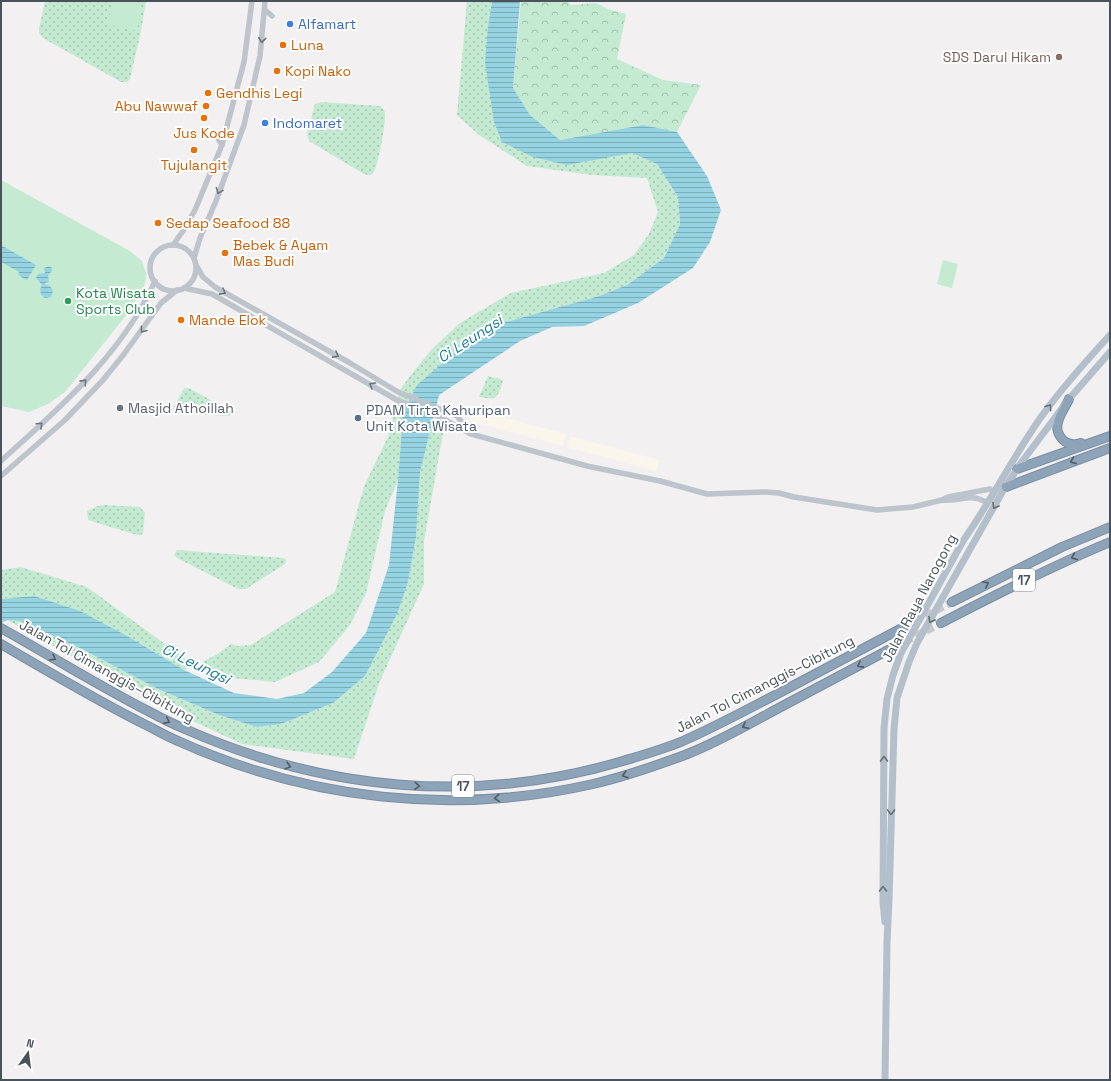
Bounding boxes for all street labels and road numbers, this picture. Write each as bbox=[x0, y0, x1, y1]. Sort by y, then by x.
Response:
street label: Jalan Raya Narogong bbox=[878, 531, 960, 665]
road number: 17 bbox=[1013, 569, 1035, 591]
street label: Jalan Tol Cimanggis–Cibitung bbox=[16, 615, 198, 727]
street label: Jalan Tol Cimanggis–Cibitung bbox=[673, 631, 857, 737]
road number: 17 bbox=[452, 775, 474, 797]

